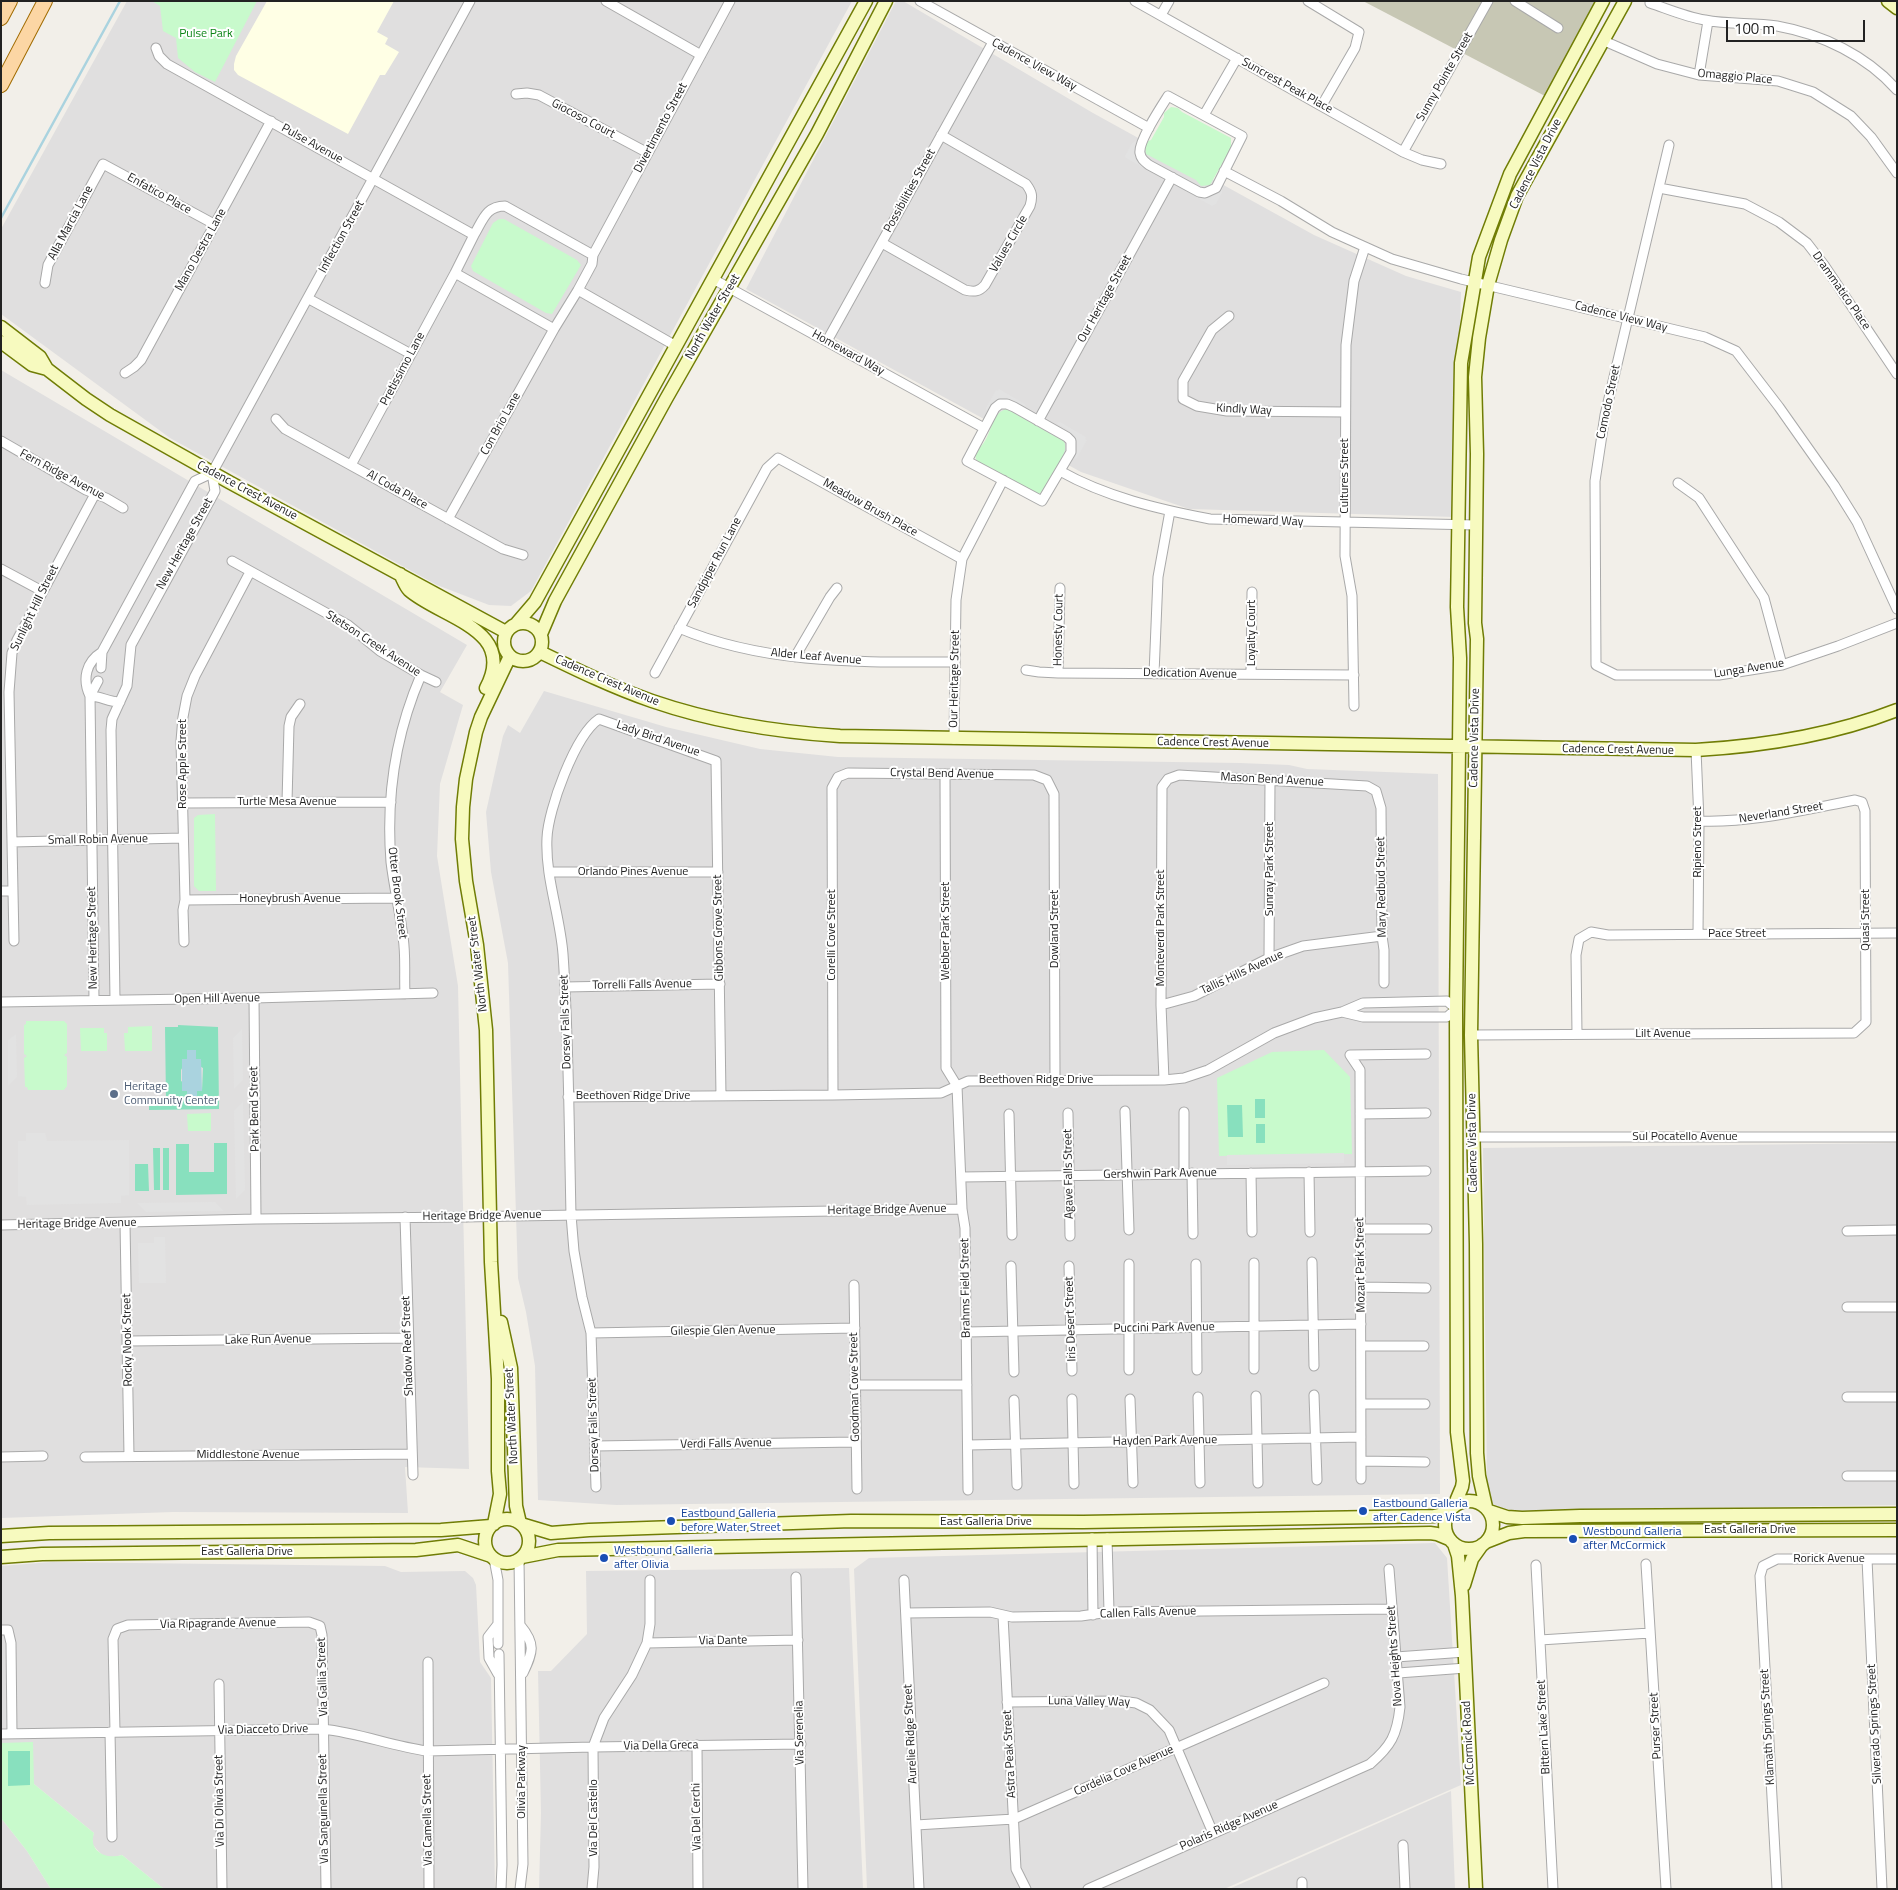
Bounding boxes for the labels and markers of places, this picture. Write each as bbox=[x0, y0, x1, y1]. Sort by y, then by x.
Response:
place label: Heritage Community Center bbox=[124, 1080, 218, 1108]
marker: Heritage Community Center bbox=[108, 1088, 120, 1100]
place label: Eastbound Galleria after Cadence Vista bbox=[1373, 1497, 1471, 1525]
marker: Eastbound Galleria after Cadence Vista bbox=[1357, 1505, 1369, 1517]
place label: Eastbound Galleria before Water Street bbox=[681, 1507, 781, 1535]
marker: Eastbound Galleria before Water Street bbox=[665, 1515, 677, 1527]
place label: Westbound Galleria after McCormick bbox=[1583, 1525, 1681, 1553]
marker: Westbound Galleria after McCormick bbox=[1567, 1533, 1579, 1545]
place label: Westbound Galleria after Olivia bbox=[614, 1544, 712, 1572]
marker: Westbound Galleria after Olivia bbox=[598, 1552, 610, 1564]

